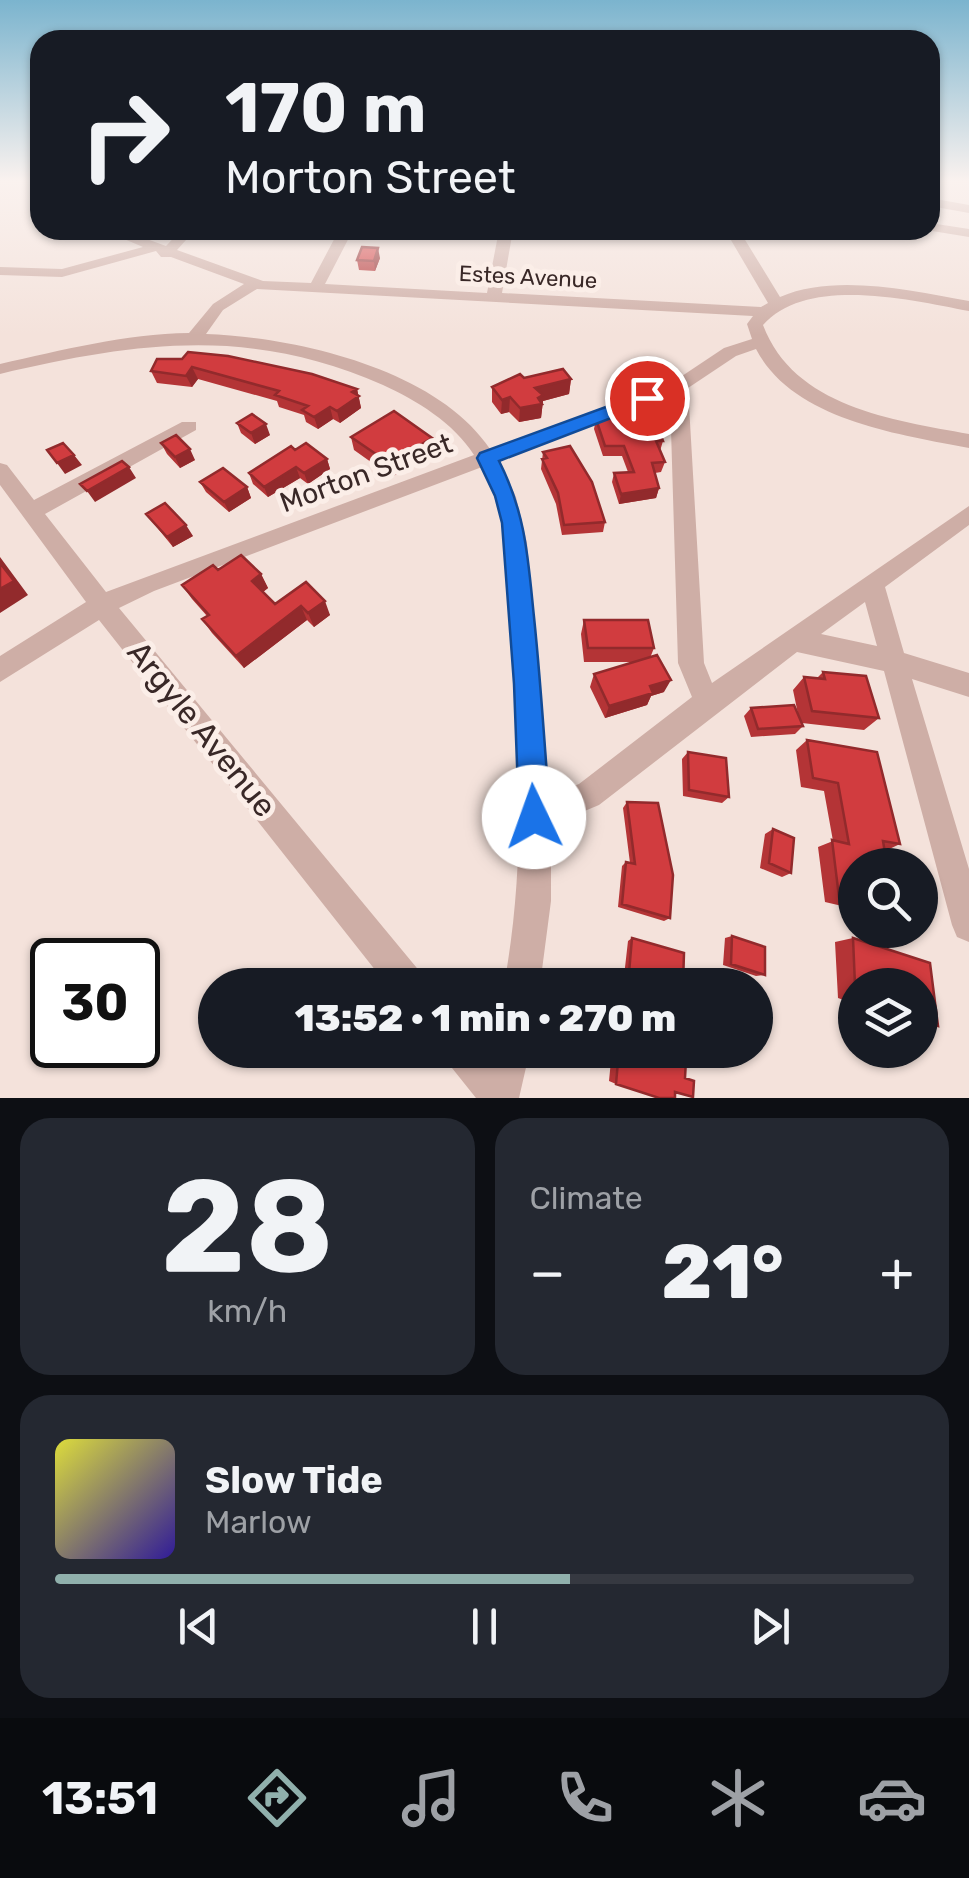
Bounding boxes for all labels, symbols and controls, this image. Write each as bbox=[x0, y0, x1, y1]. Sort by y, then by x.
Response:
text: 170 m bbox=[225, 67, 427, 150]
icon: right bbox=[60, 70, 190, 200]
text: Morton Street bbox=[225, 151, 515, 204]
street label: Estes Avenue bbox=[458, 260, 598, 294]
pin bbox=[605, 356, 690, 441]
icon: arrive bbox=[620, 371, 675, 426]
street label: Morton Street bbox=[275, 427, 457, 519]
street label: Argyle Avenue bbox=[120, 634, 284, 824]
position arrow bbox=[482, 765, 586, 869]
map controls bbox=[838, 848, 938, 1068]
button: search bbox=[838, 848, 938, 948]
speed limit sign: 30 bbox=[30, 938, 160, 1068]
button: layers bbox=[838, 968, 938, 1068]
text: 13:52 · 1 min · 270 m bbox=[295, 995, 676, 1041]
text: 28 bbox=[161, 1149, 334, 1304]
text: Climate bbox=[530, 1179, 643, 1217]
text: 21° bbox=[662, 1228, 783, 1317]
text: − bbox=[530, 1240, 565, 1305]
text: + bbox=[880, 1240, 914, 1305]
text: km/h bbox=[207, 1292, 287, 1330]
text: Slow Tide bbox=[205, 1457, 383, 1503]
text: Marlow bbox=[205, 1503, 312, 1541]
icon: previous bbox=[171, 1599, 226, 1654]
icon: pause bbox=[457, 1599, 512, 1654]
icon: next bbox=[743, 1599, 798, 1654]
icon: directions bbox=[242, 1763, 312, 1833]
icon: music bbox=[396, 1763, 466, 1833]
icon: phone bbox=[550, 1763, 620, 1833]
icon: climate bbox=[703, 1763, 773, 1833]
icon: car bbox=[857, 1763, 927, 1833]
text: 13:51 bbox=[42, 1772, 158, 1825]

